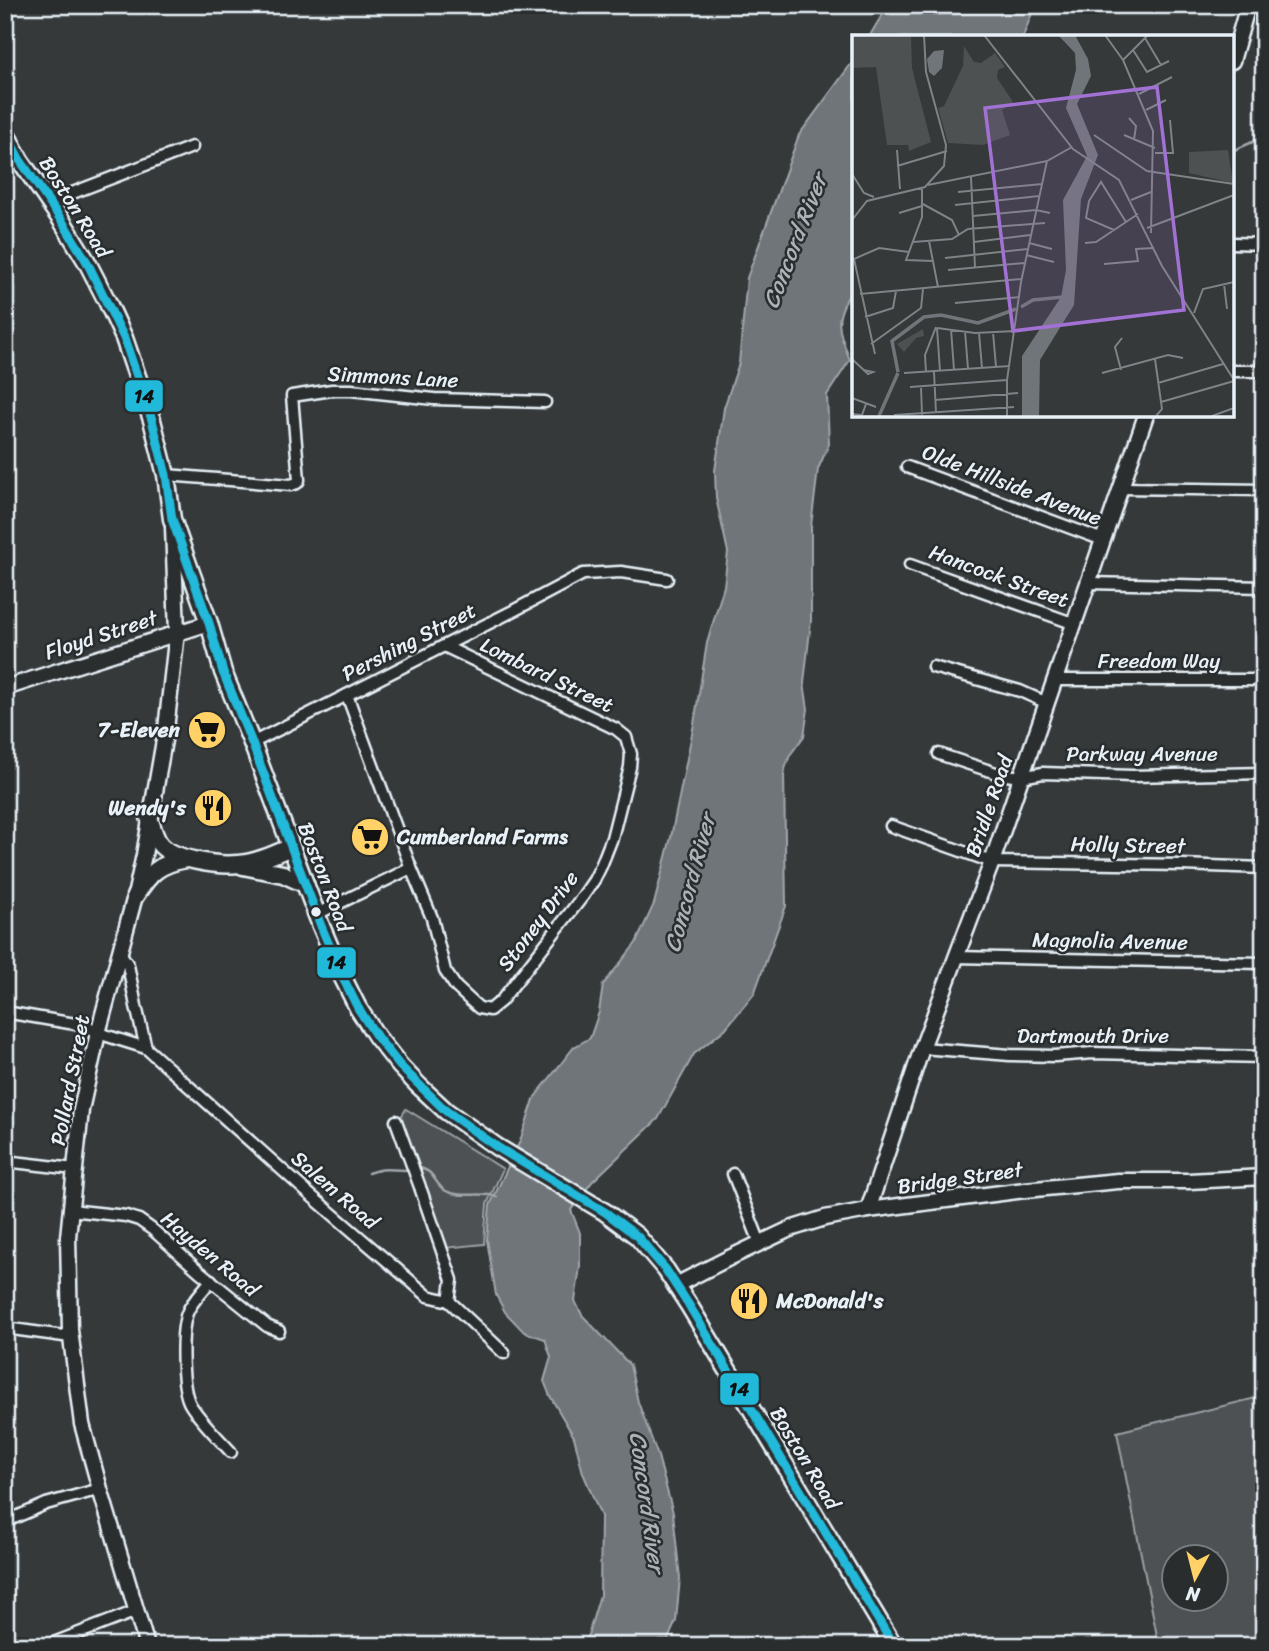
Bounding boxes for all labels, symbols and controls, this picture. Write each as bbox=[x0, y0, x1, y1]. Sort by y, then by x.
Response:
inset map bbox=[852, 35, 1234, 416]
street label: Boston Road bbox=[28, 148, 123, 267]
water label: Concord River bbox=[751, 164, 841, 314]
street label: Simmons Lane bbox=[327, 355, 459, 399]
line badge: 14 bbox=[124, 379, 164, 413]
text: 14 bbox=[134, 380, 154, 413]
street label: Olde Hillside Avenue bbox=[916, 433, 1108, 537]
street label: Hancock Street bbox=[924, 533, 1074, 619]
street label: Pershing Street bbox=[335, 592, 483, 692]
street label: Floyd Street bbox=[40, 598, 164, 671]
street label: Lombard Street bbox=[473, 626, 621, 724]
street label: Freedom Way bbox=[1098, 642, 1220, 680]
supermarket icon: 7-Eleven bbox=[186, 709, 228, 751]
place label: 7-Eleven bbox=[98, 711, 181, 749]
street label: Parkway Avenue bbox=[1066, 735, 1218, 773]
street label: Bridle Road bbox=[954, 748, 1025, 862]
restaurant icon: Wendy's bbox=[192, 787, 234, 829]
place label: Wendy's bbox=[108, 789, 187, 827]
water label: Concord River bbox=[652, 806, 729, 957]
street label: Boston Road bbox=[287, 816, 364, 939]
supermarket icon: Cumberland Farms bbox=[349, 816, 391, 858]
place label: Cumberland Farms bbox=[396, 818, 568, 856]
street label: Holly Street bbox=[1070, 825, 1187, 865]
street label: Stoney Drive bbox=[487, 862, 589, 980]
unlabelled marker bbox=[309, 905, 323, 919]
street label: Magnolia Avenue bbox=[1032, 921, 1188, 961]
line badge: 14 bbox=[316, 946, 357, 979]
text: 14 bbox=[326, 946, 346, 979]
street label: Pollard Street bbox=[39, 1011, 101, 1149]
street label: Dartmouth Drive bbox=[1017, 1017, 1169, 1055]
street label: Salem Road bbox=[282, 1141, 389, 1241]
street label: Bridge Street bbox=[895, 1150, 1027, 1206]
street label: Hayden Road bbox=[152, 1201, 270, 1308]
restaurant icon: McDonald's bbox=[728, 1280, 770, 1322]
place label: McDonald's bbox=[775, 1282, 884, 1320]
line badge: 14 bbox=[719, 1372, 760, 1406]
text: 14 bbox=[729, 1373, 749, 1406]
street label: Boston Road bbox=[759, 1399, 852, 1519]
water label: Concord River bbox=[617, 1429, 678, 1578]
north arrow bbox=[1160, 1542, 1230, 1612]
text: N bbox=[1184, 1577, 1203, 1612]

